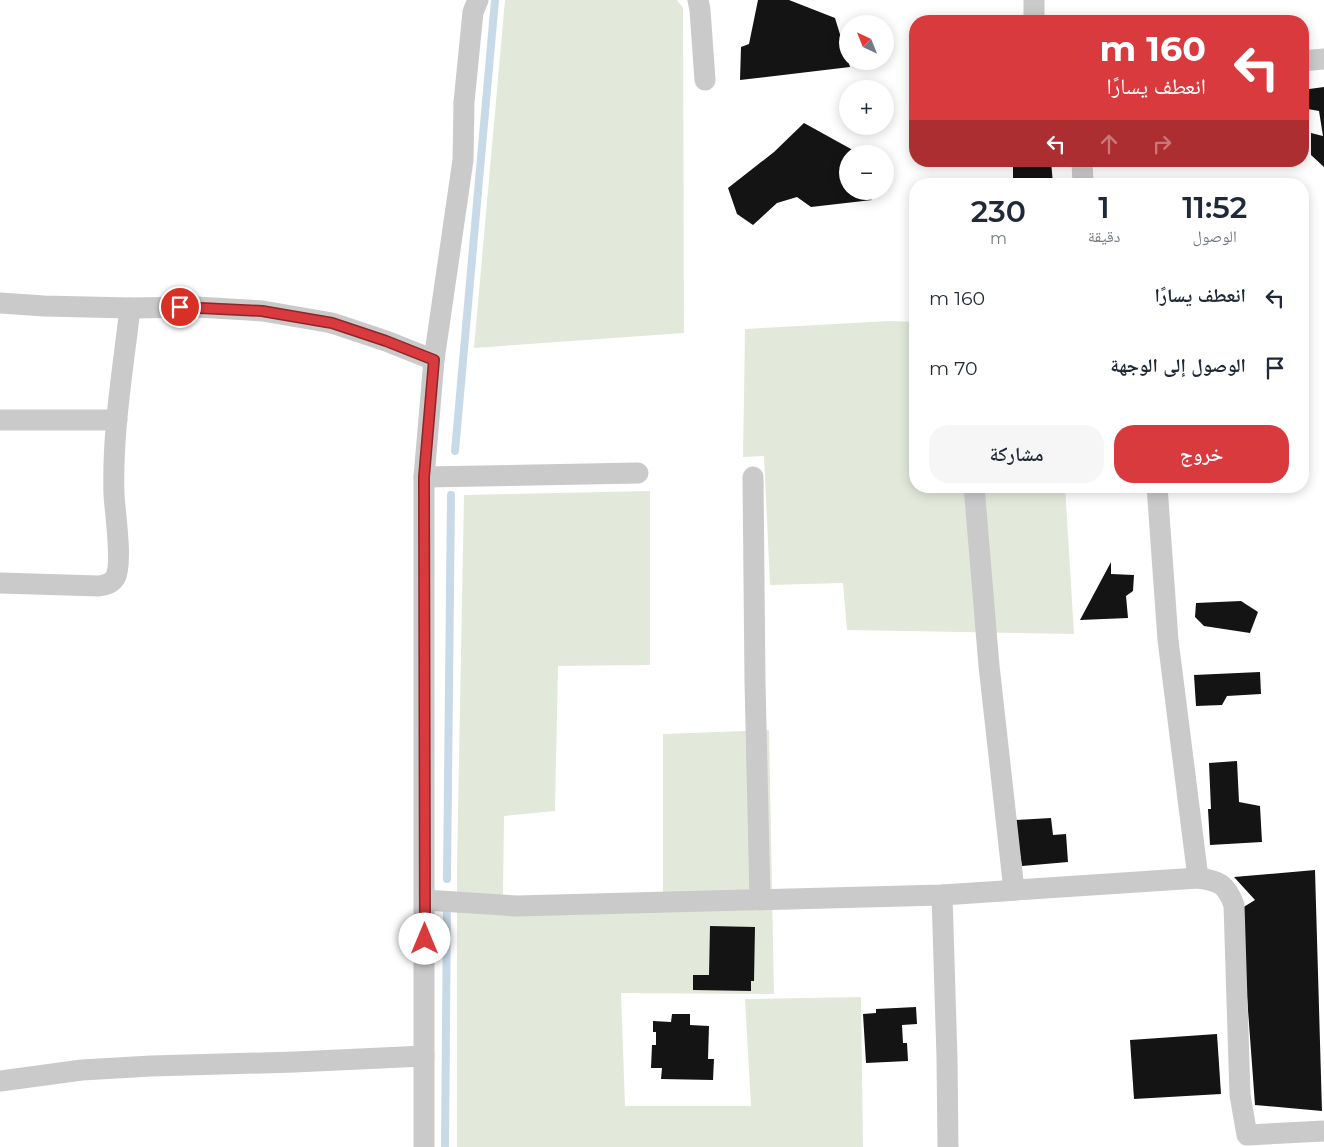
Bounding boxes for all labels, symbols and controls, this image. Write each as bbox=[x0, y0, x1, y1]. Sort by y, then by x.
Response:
north arrow bbox=[839, 15, 894, 70]
map controls bbox=[839, 15, 894, 200]
text: 160 m bbox=[1100, 27, 1206, 70]
icon: left bbox=[1224, 35, 1289, 100]
text: انعطف يسارًا bbox=[1107, 73, 1206, 100]
button: + bbox=[839, 80, 894, 135]
icon: left bbox=[1042, 130, 1070, 158]
icon: ahead bbox=[1095, 130, 1123, 158]
icon: right bbox=[1148, 130, 1176, 158]
button: − bbox=[839, 145, 894, 200]
text: 1 bbox=[1098, 189, 1110, 226]
text: 11:52 bbox=[1182, 189, 1247, 226]
text: 230 bbox=[971, 193, 1026, 230]
text: دقيقة bbox=[1088, 227, 1120, 246]
text: الوصول bbox=[1193, 227, 1237, 246]
text: m bbox=[990, 229, 1007, 248]
text: انعطف يسارًا bbox=[1154, 284, 1246, 307]
icon: left bbox=[1261, 284, 1289, 312]
pin bbox=[159, 286, 201, 328]
text: 160 m bbox=[929, 287, 985, 310]
icon: arrive bbox=[166, 293, 194, 321]
text: الوصول إلى الوجهة bbox=[1110, 354, 1246, 377]
icon: arrive bbox=[1261, 354, 1289, 382]
text: 70 m bbox=[929, 357, 978, 380]
button: مشاركة bbox=[929, 425, 1104, 483]
button: خروج bbox=[1114, 425, 1289, 483]
position arrow bbox=[398, 912, 450, 964]

